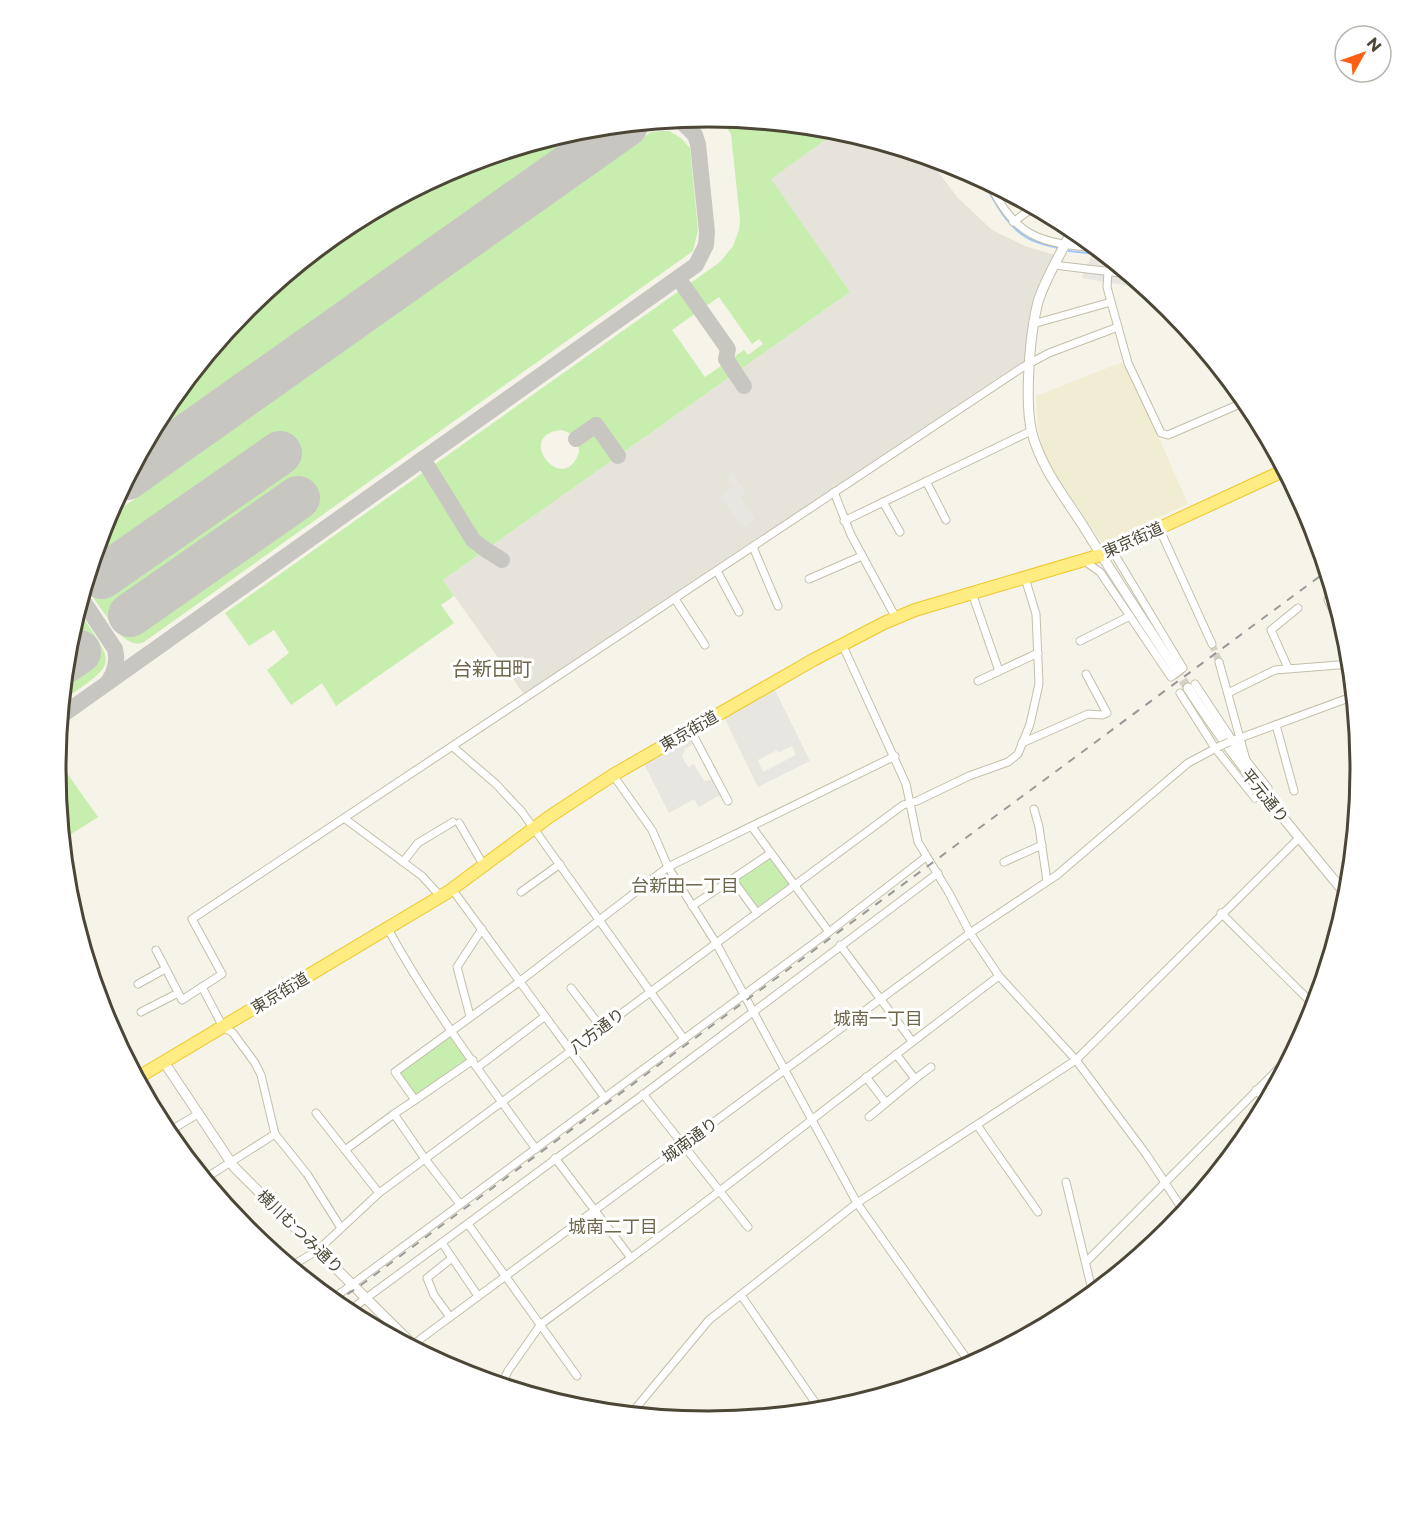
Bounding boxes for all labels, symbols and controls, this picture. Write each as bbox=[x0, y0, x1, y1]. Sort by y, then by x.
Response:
north arrow bbox=[1333, 24, 1393, 84]
text: N bbox=[1363, 34, 1386, 56]
street label: 東京街道 bbox=[1100, 518, 1166, 562]
district label: 台新田町 bbox=[452, 657, 532, 681]
street label: 東京街道 bbox=[657, 707, 721, 755]
street label: 平元通り bbox=[1237, 765, 1293, 827]
district label: 台新田一丁目 bbox=[631, 875, 739, 897]
street label: 東京街道 bbox=[248, 968, 312, 1018]
street label: 八方通り bbox=[566, 1004, 628, 1058]
district label: 城南一丁目 bbox=[833, 1008, 923, 1030]
street label: 城南通り bbox=[659, 1114, 721, 1166]
street label: 横川むつみ通り bbox=[253, 1186, 347, 1278]
district label: 城南二丁目 bbox=[568, 1216, 658, 1238]

